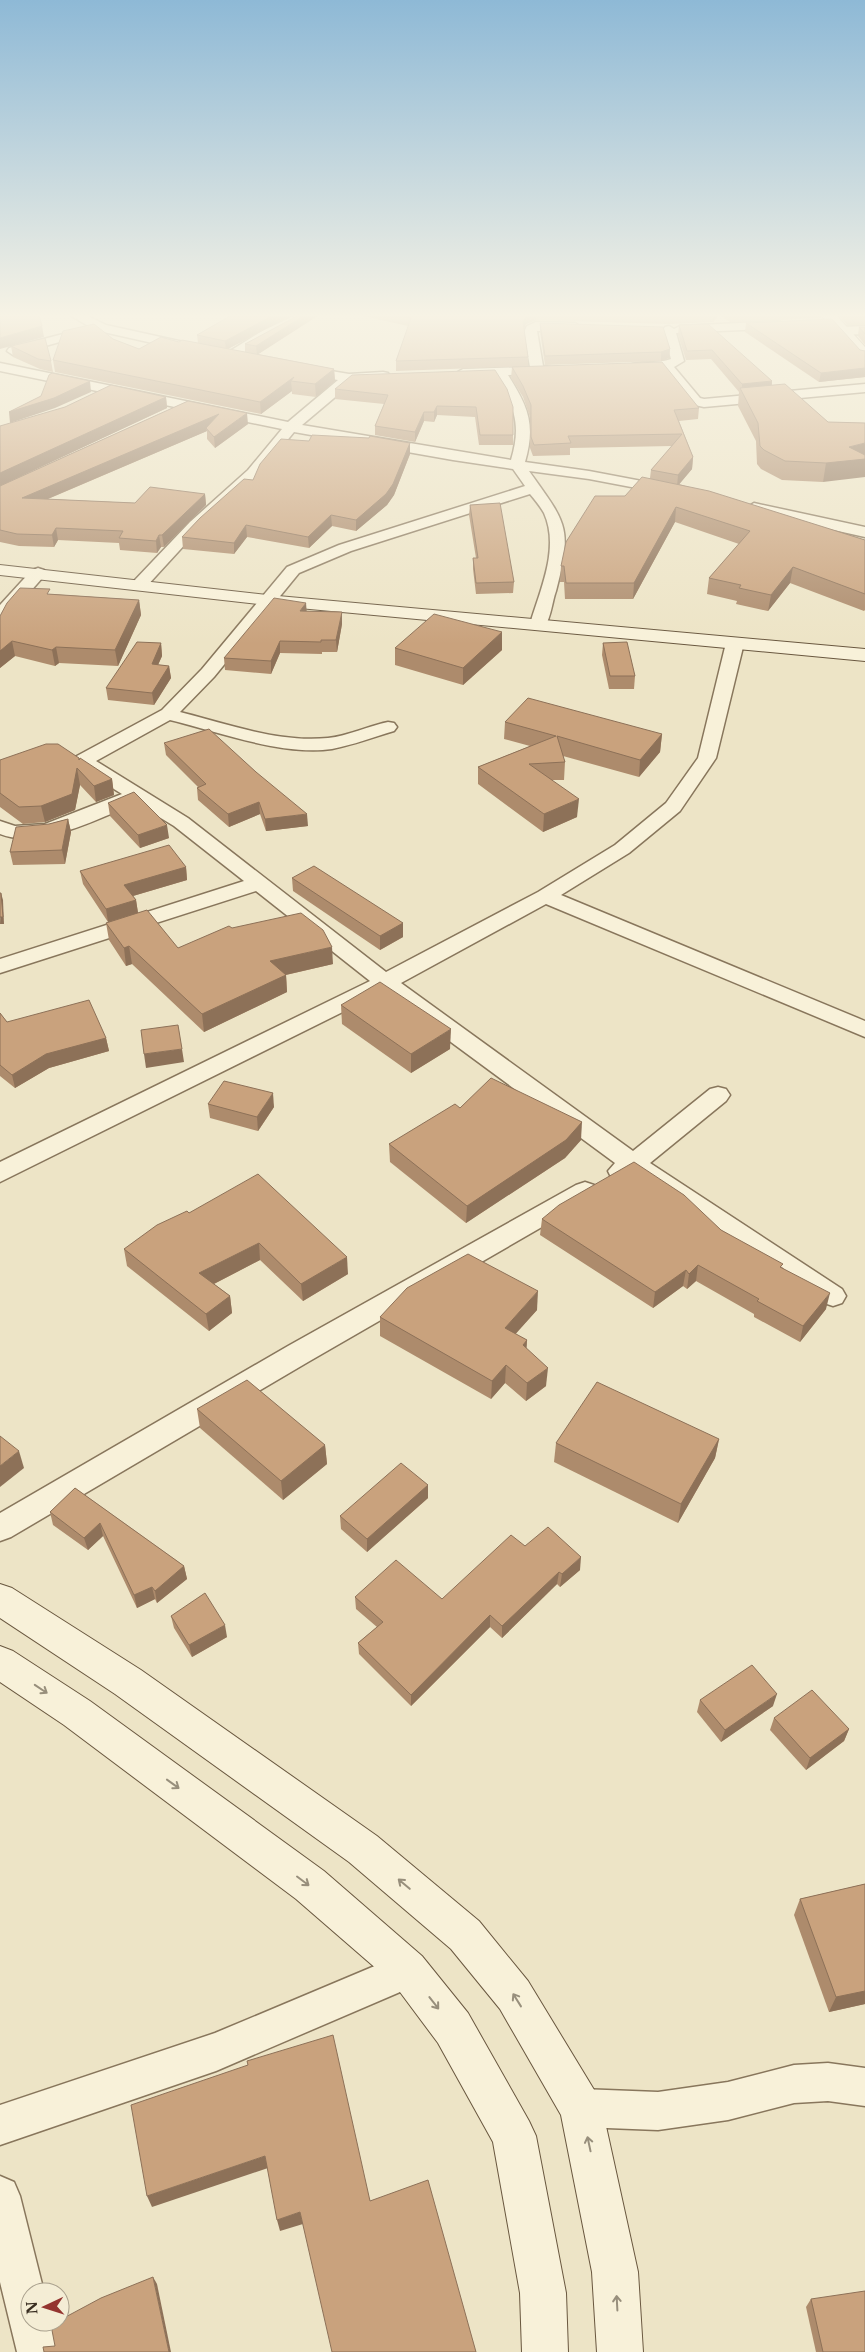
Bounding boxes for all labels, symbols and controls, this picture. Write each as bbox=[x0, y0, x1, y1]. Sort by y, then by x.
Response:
one-way arrow bbox=[33, 1685, 47, 1695]
one-way arrow bbox=[166, 1779, 180, 1789]
one-way arrow bbox=[296, 1875, 309, 1886]
one-way arrow bbox=[398, 1878, 411, 1889]
one-way arrow bbox=[511, 1993, 521, 2007]
one-way arrow bbox=[429, 1996, 440, 2009]
one-way arrow bbox=[583, 2136, 593, 2152]
north arrow bbox=[20, 2282, 70, 2332]
one-way arrow bbox=[613, 2296, 622, 2312]
text: N bbox=[23, 2301, 41, 2315]

